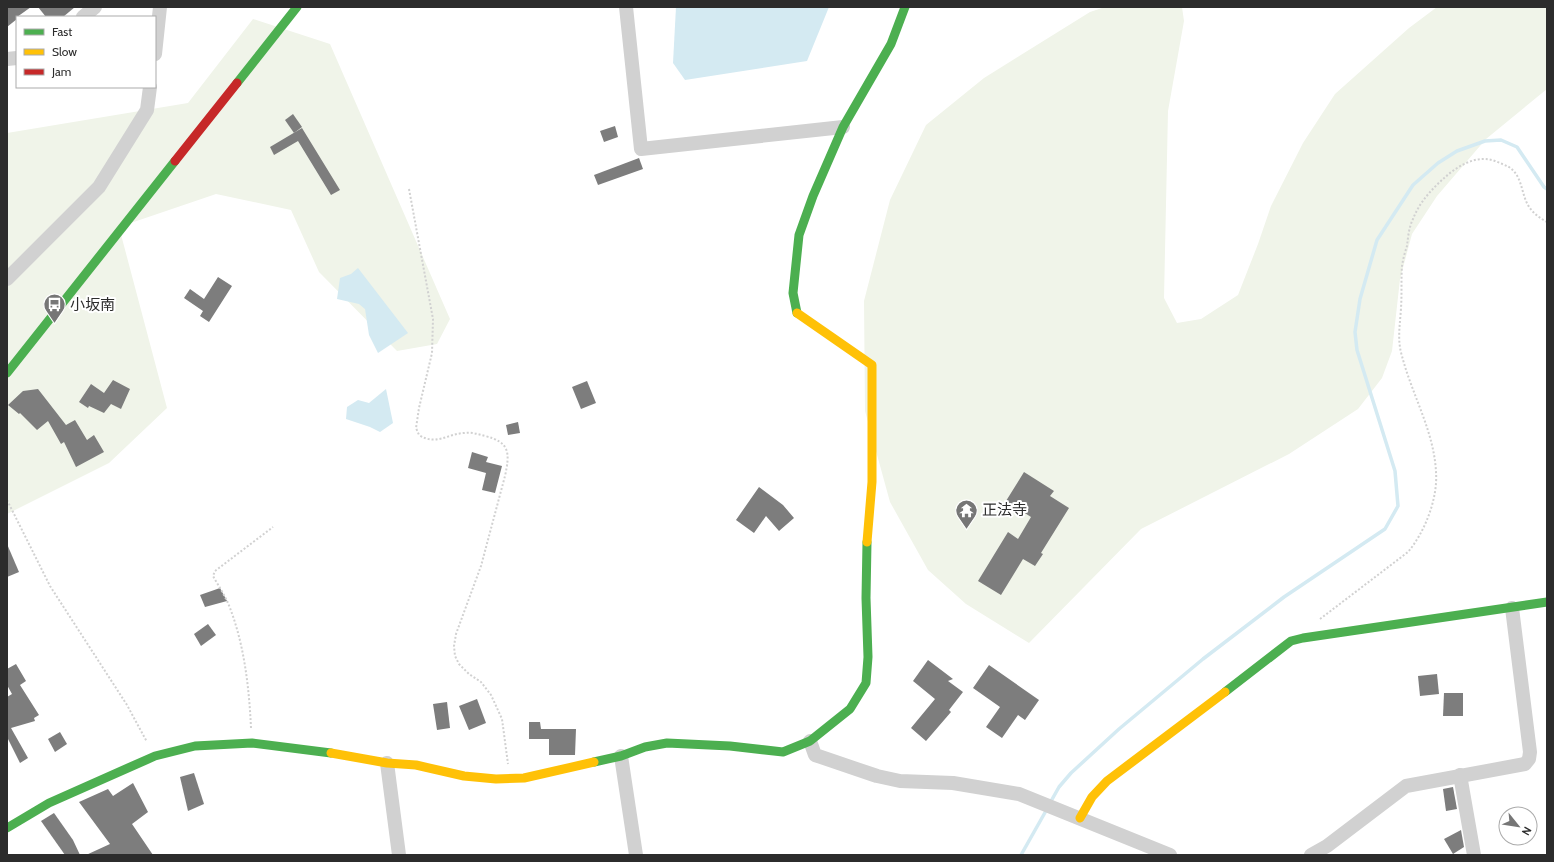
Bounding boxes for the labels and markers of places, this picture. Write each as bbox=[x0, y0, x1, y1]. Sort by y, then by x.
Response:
bus stop icon: 小坂南 bbox=[41, 292, 67, 325]
place label: 小坂南 bbox=[70, 296, 115, 314]
temple icon: 正法寺 bbox=[953, 497, 979, 530]
place label: 正法寺 bbox=[982, 501, 1027, 519]

